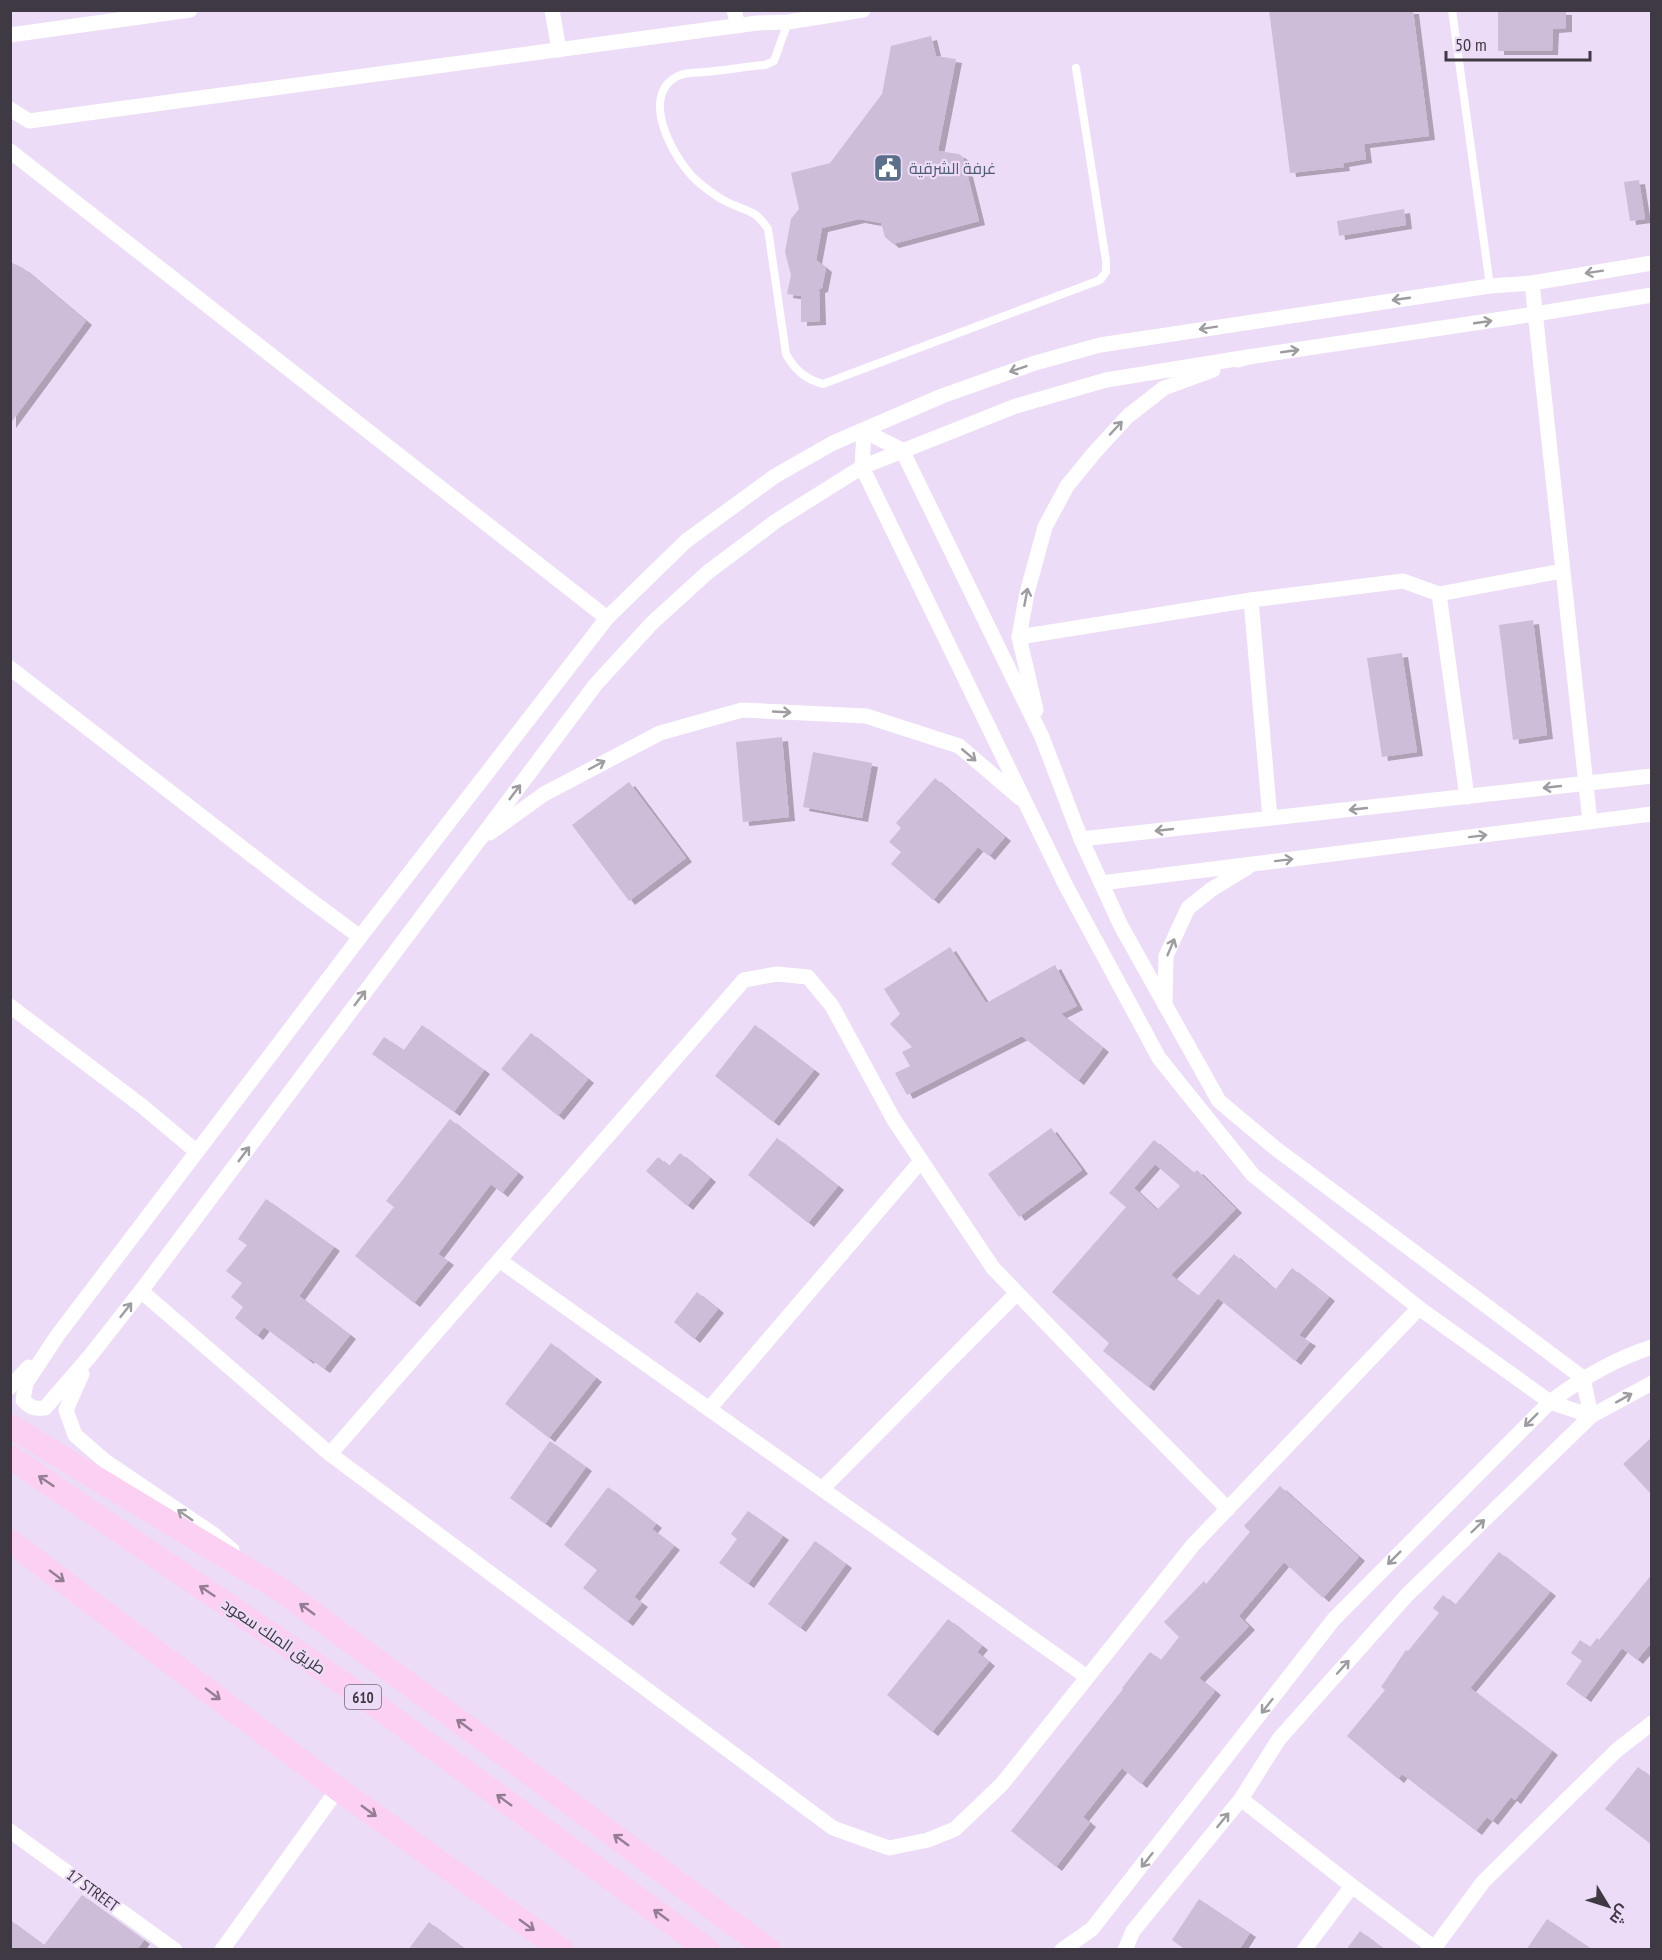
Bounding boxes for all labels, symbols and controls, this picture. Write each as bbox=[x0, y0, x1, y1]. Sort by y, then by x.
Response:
scale bar bbox=[1446, 24, 1590, 62]
text: 50 m bbox=[1455, 33, 1487, 56]
public building icon: غرفة الشرقية bbox=[872, 152, 904, 184]
place label: غرفة الشرقية bbox=[909, 158, 996, 178]
one-way arrow bbox=[1584, 267, 1604, 278]
one-way arrow bbox=[1391, 293, 1411, 304]
one-way arrow bbox=[1472, 317, 1492, 328]
one-way arrow bbox=[1199, 323, 1218, 334]
one-way arrow bbox=[1280, 345, 1299, 356]
one-way arrow bbox=[1009, 365, 1028, 376]
one-way arrow bbox=[1109, 421, 1123, 436]
one-way arrow bbox=[1021, 588, 1032, 608]
one-way arrow bbox=[771, 707, 791, 718]
one-way arrow bbox=[961, 748, 977, 761]
one-way arrow bbox=[588, 759, 605, 771]
one-way arrow bbox=[1542, 782, 1562, 793]
one-way arrow bbox=[509, 784, 521, 800]
one-way arrow bbox=[1348, 804, 1368, 815]
one-way arrow bbox=[1154, 825, 1174, 836]
one-way arrow bbox=[1467, 830, 1487, 841]
one-way arrow bbox=[1274, 854, 1294, 865]
one-way arrow bbox=[1165, 939, 1177, 957]
one-way arrow bbox=[354, 991, 367, 1007]
one-way arrow bbox=[237, 1147, 250, 1163]
one-way arrow bbox=[120, 1302, 133, 1318]
one-way arrow bbox=[1614, 1392, 1632, 1403]
one-way arrow bbox=[1524, 1413, 1539, 1428]
one-way arrow bbox=[38, 1475, 55, 1487]
one-way arrow bbox=[178, 1509, 194, 1521]
one-way arrow bbox=[1470, 1519, 1485, 1533]
one-way arrow bbox=[1387, 1551, 1401, 1566]
one-way arrow bbox=[49, 1570, 65, 1583]
one-way arrow bbox=[199, 1584, 216, 1596]
street label: طريق الملك سعود bbox=[218, 1594, 330, 1679]
one-way arrow bbox=[299, 1603, 315, 1615]
one-way arrow bbox=[1336, 1660, 1350, 1675]
road number: 610 bbox=[345, 1685, 381, 1709]
one-way arrow bbox=[204, 1688, 220, 1700]
one-way arrow bbox=[1260, 1697, 1273, 1713]
one-way arrow bbox=[456, 1718, 472, 1731]
one-way arrow bbox=[496, 1793, 512, 1806]
one-way arrow bbox=[360, 1805, 376, 1817]
one-way arrow bbox=[1217, 1812, 1230, 1828]
one-way arrow bbox=[613, 1834, 629, 1847]
one-way arrow bbox=[1141, 1852, 1154, 1868]
street label: 17 STREET bbox=[63, 1864, 123, 1916]
north arrow bbox=[1578, 1876, 1638, 1936]
text: ش bbox=[1606, 1901, 1634, 1929]
one-way arrow bbox=[653, 1909, 669, 1921]
one-way arrow bbox=[519, 1918, 535, 1931]

